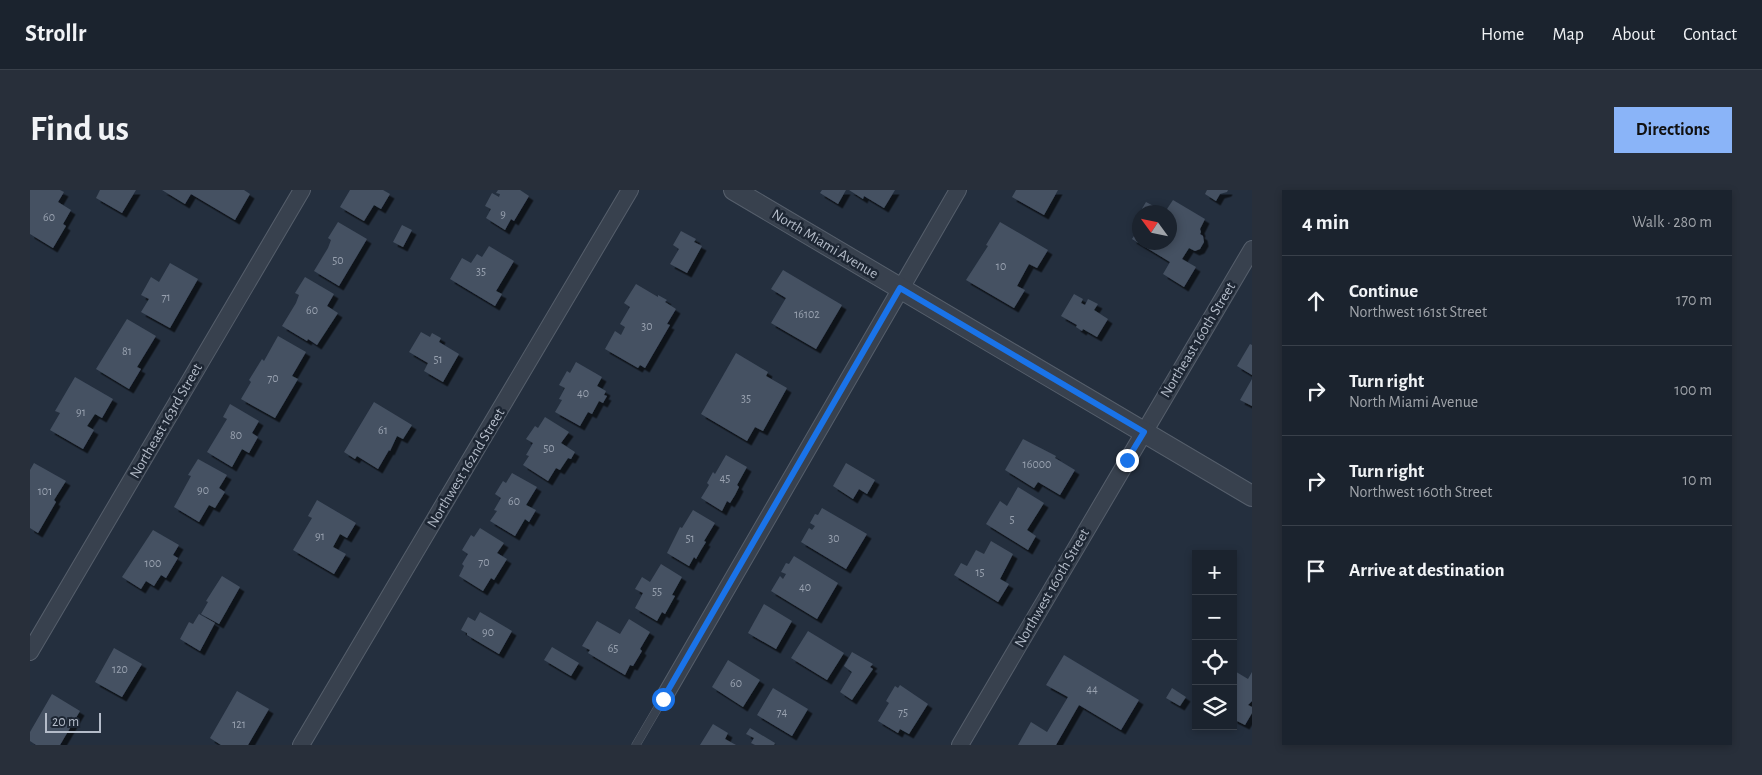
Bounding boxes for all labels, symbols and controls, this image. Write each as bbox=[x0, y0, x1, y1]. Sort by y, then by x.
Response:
text: Strollr bbox=[25, 22, 86, 46]
text: Home bbox=[1481, 26, 1524, 44]
text: Map bbox=[1552, 26, 1584, 44]
text: About bbox=[1612, 26, 1655, 44]
text: Contact bbox=[1683, 26, 1737, 44]
button: Directions bbox=[1614, 107, 1732, 153]
text: Find us bbox=[30, 112, 129, 147]
north arrow bbox=[1132, 205, 1177, 250]
street label: North Miami Avenue bbox=[769, 206, 881, 282]
house number: 9 bbox=[500, 208, 506, 220]
house number: 60 bbox=[43, 211, 55, 223]
text: 4 min bbox=[1302, 212, 1349, 233]
text: Walk · 280 m bbox=[1632, 214, 1712, 230]
house number: 50 bbox=[332, 254, 344, 266]
house number: 10 bbox=[996, 260, 1006, 272]
house number: 35 bbox=[476, 265, 486, 277]
street label: Northeast 160th Street bbox=[1158, 279, 1238, 400]
text: Continue bbox=[1349, 282, 1418, 301]
icon: ahead bbox=[1302, 287, 1330, 315]
house number: 71 bbox=[161, 291, 171, 303]
text: 170 m bbox=[1676, 292, 1712, 308]
house number: 60 bbox=[306, 304, 318, 316]
text: Northwest 161st Street bbox=[1349, 304, 1487, 320]
house number: 16102 bbox=[794, 308, 820, 320]
house number: 30 bbox=[641, 320, 653, 332]
house number: 81 bbox=[122, 345, 132, 357]
house number: 51 bbox=[433, 353, 443, 365]
street label: Northeast 163rd Street bbox=[127, 361, 205, 481]
house number: 70 bbox=[267, 372, 279, 384]
text: Turn right bbox=[1349, 372, 1424, 391]
icon: right bbox=[1302, 377, 1330, 405]
text: 100 m bbox=[1674, 382, 1712, 398]
house number: 40 bbox=[577, 387, 589, 399]
house number: 35 bbox=[741, 392, 751, 404]
text: North Miami Avenue bbox=[1349, 394, 1478, 410]
house number: 91 bbox=[76, 406, 86, 418]
street label: Northwest 162nd Street bbox=[424, 406, 508, 530]
house number: 61 bbox=[378, 424, 388, 436]
house number: 80 bbox=[230, 429, 242, 441]
house number: 50 bbox=[543, 442, 555, 454]
route end bbox=[1116, 449, 1139, 472]
house number: 16000 bbox=[1023, 458, 1051, 470]
text: Turn right bbox=[1349, 462, 1424, 481]
icon: right bbox=[1302, 467, 1330, 495]
house number: 45 bbox=[720, 472, 730, 484]
text: 10 m bbox=[1683, 472, 1712, 488]
house number: 90 bbox=[197, 484, 209, 496]
text: Northwest 160th Street bbox=[1349, 484, 1492, 500]
house number: 101 bbox=[38, 485, 52, 497]
house number: 60 bbox=[508, 495, 520, 507]
house number: 5 bbox=[1009, 513, 1015, 525]
street label: Northwest 160th Street bbox=[1012, 526, 1092, 650]
house number: 91 bbox=[315, 530, 325, 542]
house number: 51 bbox=[685, 532, 695, 544]
house number: 30 bbox=[828, 532, 840, 544]
map controls bbox=[1192, 550, 1237, 730]
button: + bbox=[1192, 550, 1237, 595]
house number: 70 bbox=[478, 556, 490, 568]
house number: 100 bbox=[145, 557, 161, 569]
icon: arrive bbox=[1302, 557, 1330, 585]
text: Arrive at destination bbox=[1349, 561, 1505, 580]
house number: 15 bbox=[975, 566, 985, 578]
house number: 40 bbox=[799, 581, 811, 593]
house number: 55 bbox=[652, 585, 662, 597]
button: − bbox=[1192, 595, 1237, 640]
house number: 90 bbox=[482, 626, 494, 638]
button: locate bbox=[1192, 640, 1237, 685]
house number: 65 bbox=[608, 642, 618, 654]
house number: 120 bbox=[112, 663, 128, 675]
house number: 60 bbox=[730, 677, 742, 689]
house number: 44 bbox=[1086, 683, 1098, 695]
button: layers bbox=[1192, 685, 1237, 730]
route start bbox=[652, 688, 675, 711]
house number: 74 bbox=[777, 706, 788, 718]
house number: 75 bbox=[898, 706, 908, 718]
scale bar bbox=[45, 710, 101, 733]
text: 20 m bbox=[52, 715, 79, 729]
house number: 121 bbox=[232, 718, 246, 730]

